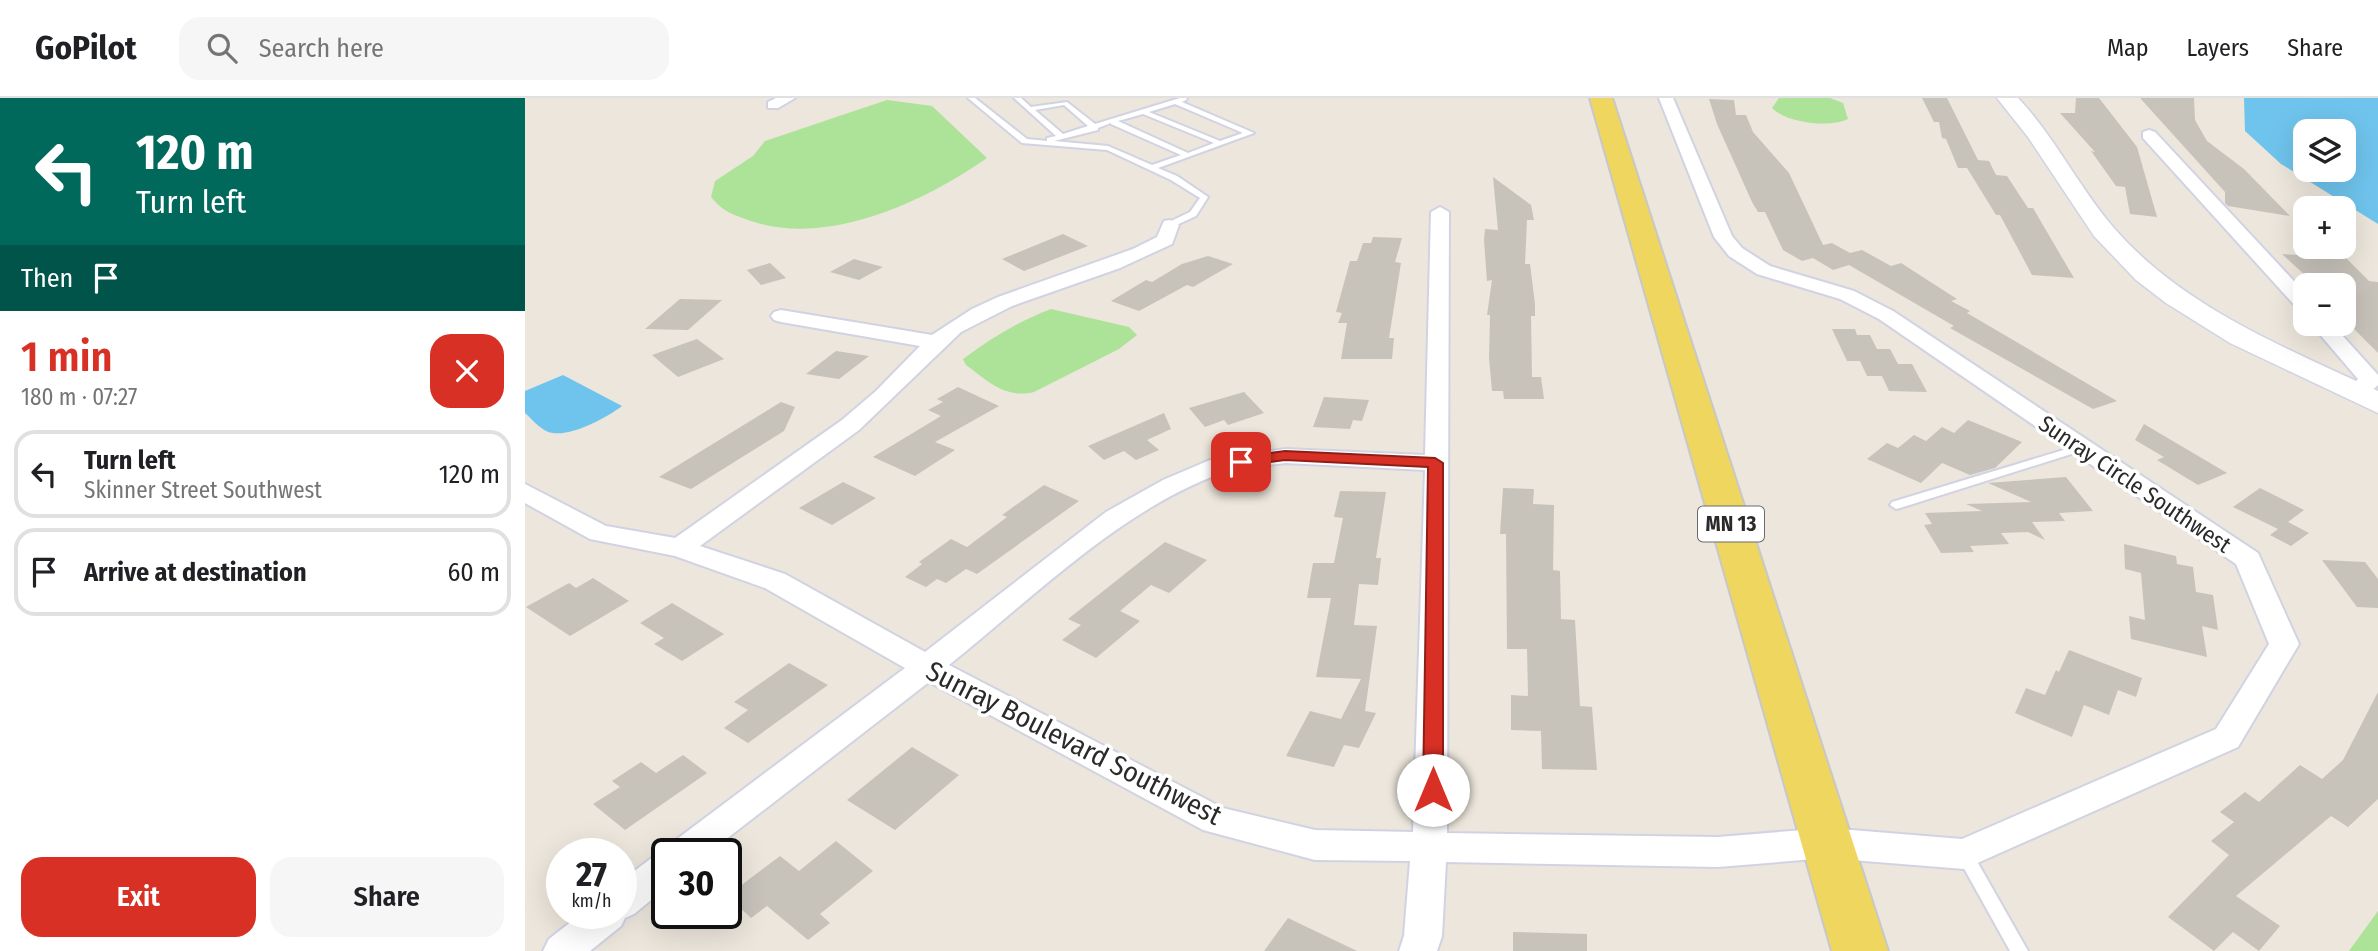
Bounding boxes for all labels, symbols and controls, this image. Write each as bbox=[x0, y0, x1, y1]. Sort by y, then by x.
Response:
search box bbox=[179, 17, 669, 80]
text: GoPilot bbox=[35, 28, 137, 68]
icon: search bbox=[203, 29, 241, 67]
text: Search here bbox=[259, 33, 384, 64]
text: Map bbox=[2107, 34, 2149, 62]
text: Layers bbox=[2187, 34, 2249, 62]
text: Share bbox=[2287, 34, 2343, 62]
map controls bbox=[2293, 119, 2356, 336]
button: layers bbox=[2293, 119, 2356, 182]
text: 120 m bbox=[136, 123, 254, 182]
icon: left bbox=[21, 126, 112, 217]
text: Turn left bbox=[136, 183, 246, 221]
button: + bbox=[2293, 196, 2356, 259]
icon: arrive bbox=[87, 259, 125, 297]
text: Then bbox=[21, 263, 73, 294]
button: − bbox=[2293, 273, 2356, 336]
text: 1 min bbox=[21, 332, 112, 382]
button: close bbox=[430, 334, 504, 408]
text: 180 m · 07:27 bbox=[21, 383, 137, 411]
street label: Sunray Circle Southwest bbox=[2034, 409, 2237, 559]
pin bbox=[1211, 432, 1271, 492]
icon: arrive bbox=[1222, 443, 1260, 481]
text: Turn left bbox=[84, 445, 176, 476]
icon: left bbox=[25, 455, 63, 493]
text: 120 m bbox=[439, 459, 500, 490]
text: Skinner Street Southwest bbox=[84, 476, 322, 504]
road number: MN 13 bbox=[1698, 506, 1764, 542]
icon: arrive bbox=[25, 553, 63, 591]
text: Arrive at destination bbox=[84, 557, 307, 588]
text: 60 m bbox=[447, 557, 500, 588]
street label: Sunray Boulevard Southwest bbox=[921, 654, 1228, 832]
position arrow bbox=[1396, 753, 1470, 827]
speed limit sign: 30 bbox=[651, 838, 742, 929]
text: 27 bbox=[576, 853, 607, 895]
button: Exit bbox=[21, 857, 256, 937]
button: Share bbox=[270, 857, 504, 937]
text: km/h bbox=[571, 890, 612, 912]

